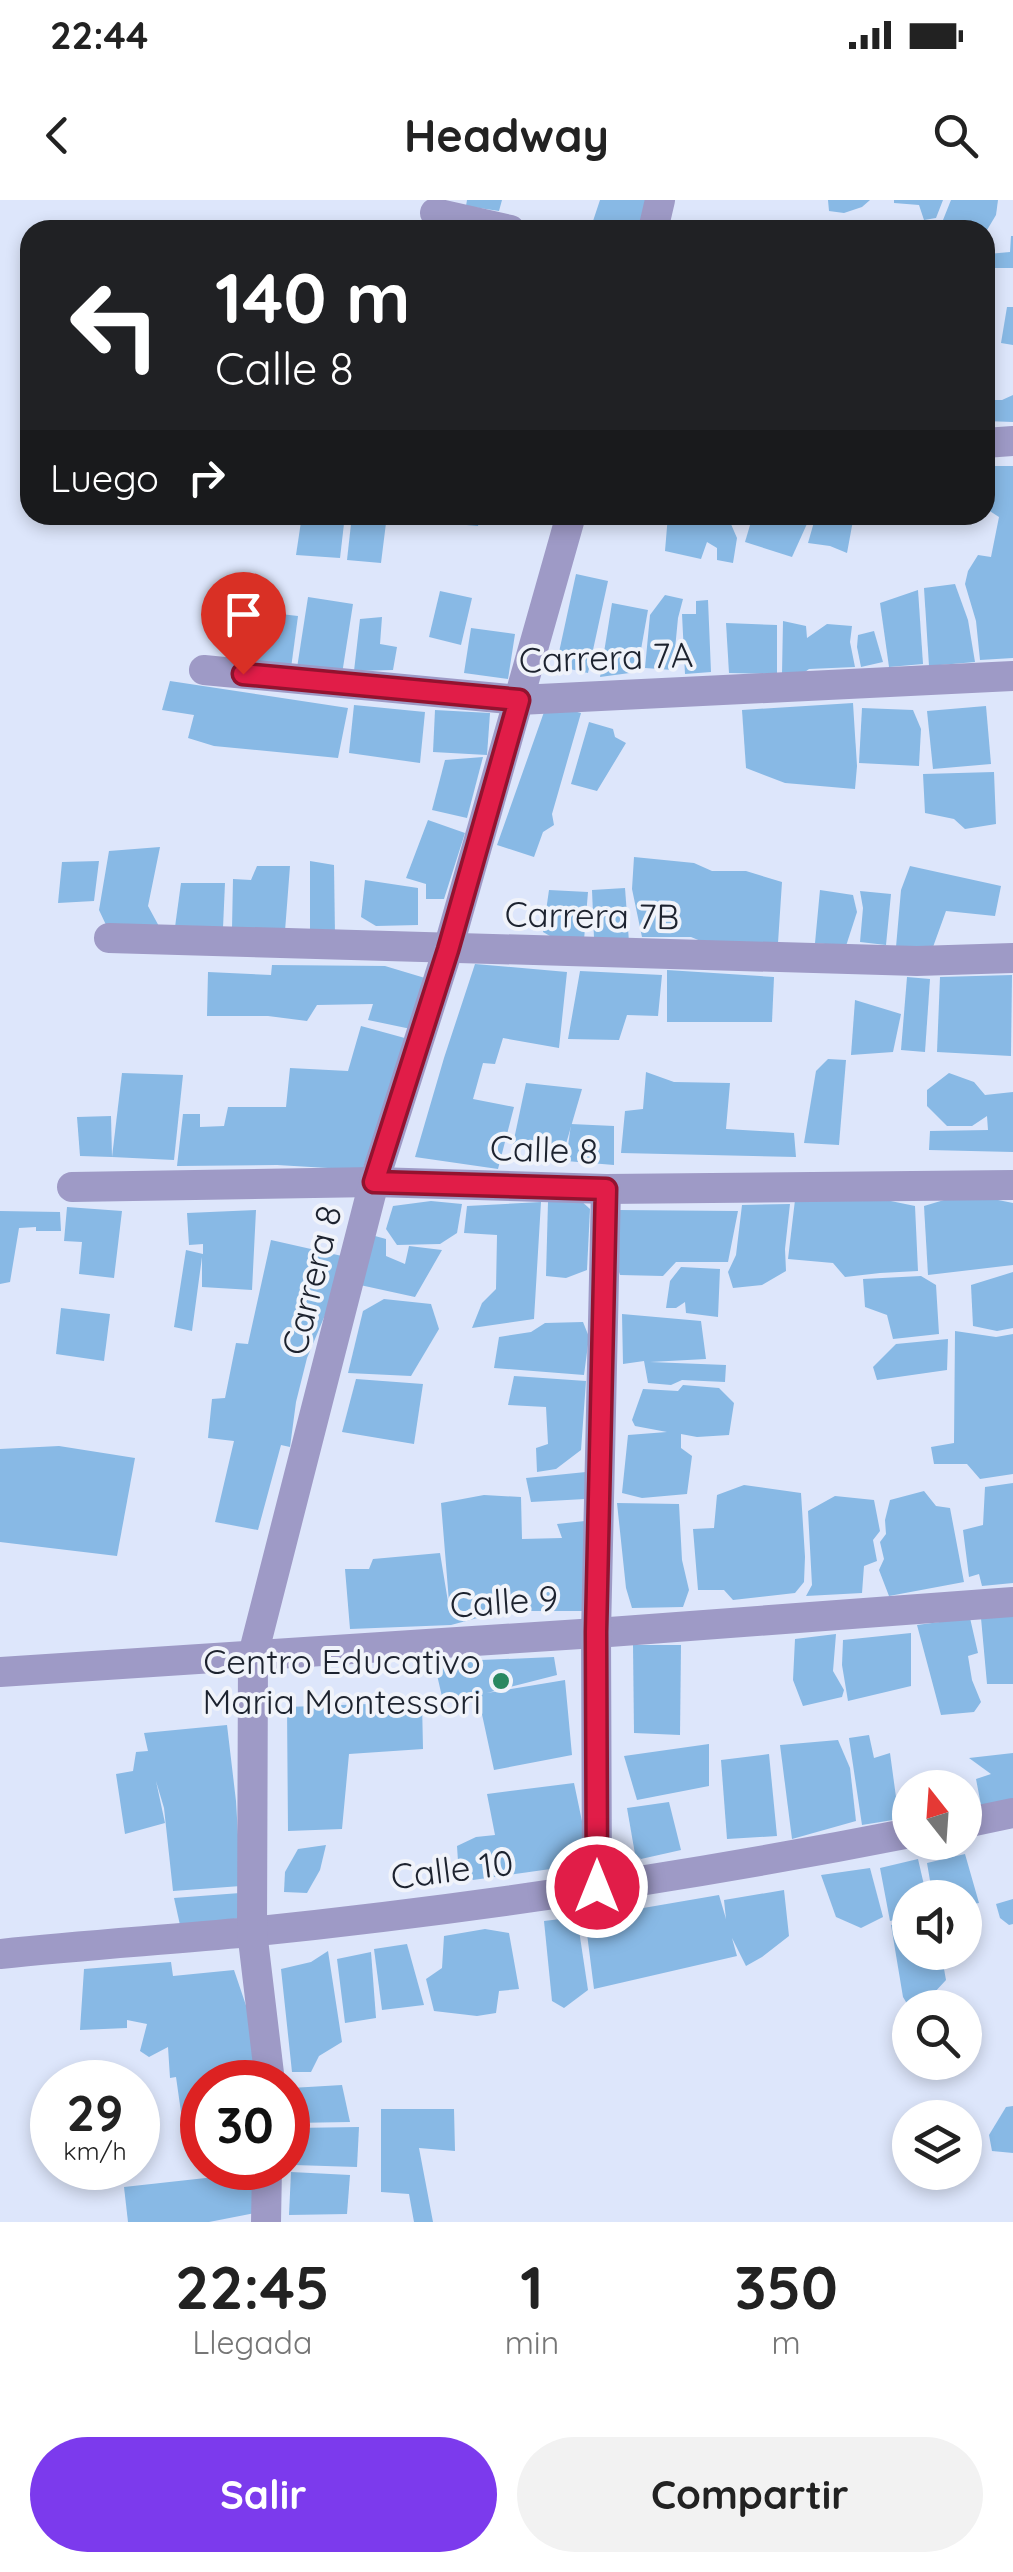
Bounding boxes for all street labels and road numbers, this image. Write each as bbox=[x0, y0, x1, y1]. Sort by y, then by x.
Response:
street label: Carrera 7A bbox=[518, 632, 694, 682]
street label: Carrera 7B bbox=[504, 891, 680, 939]
street label: Calle 8 bbox=[489, 1125, 599, 1173]
street label: Carrera 8 bbox=[271, 1201, 351, 1359]
street label: Calle 9 bbox=[448, 1575, 560, 1627]
street label: Calle 10 bbox=[388, 1840, 516, 1898]

